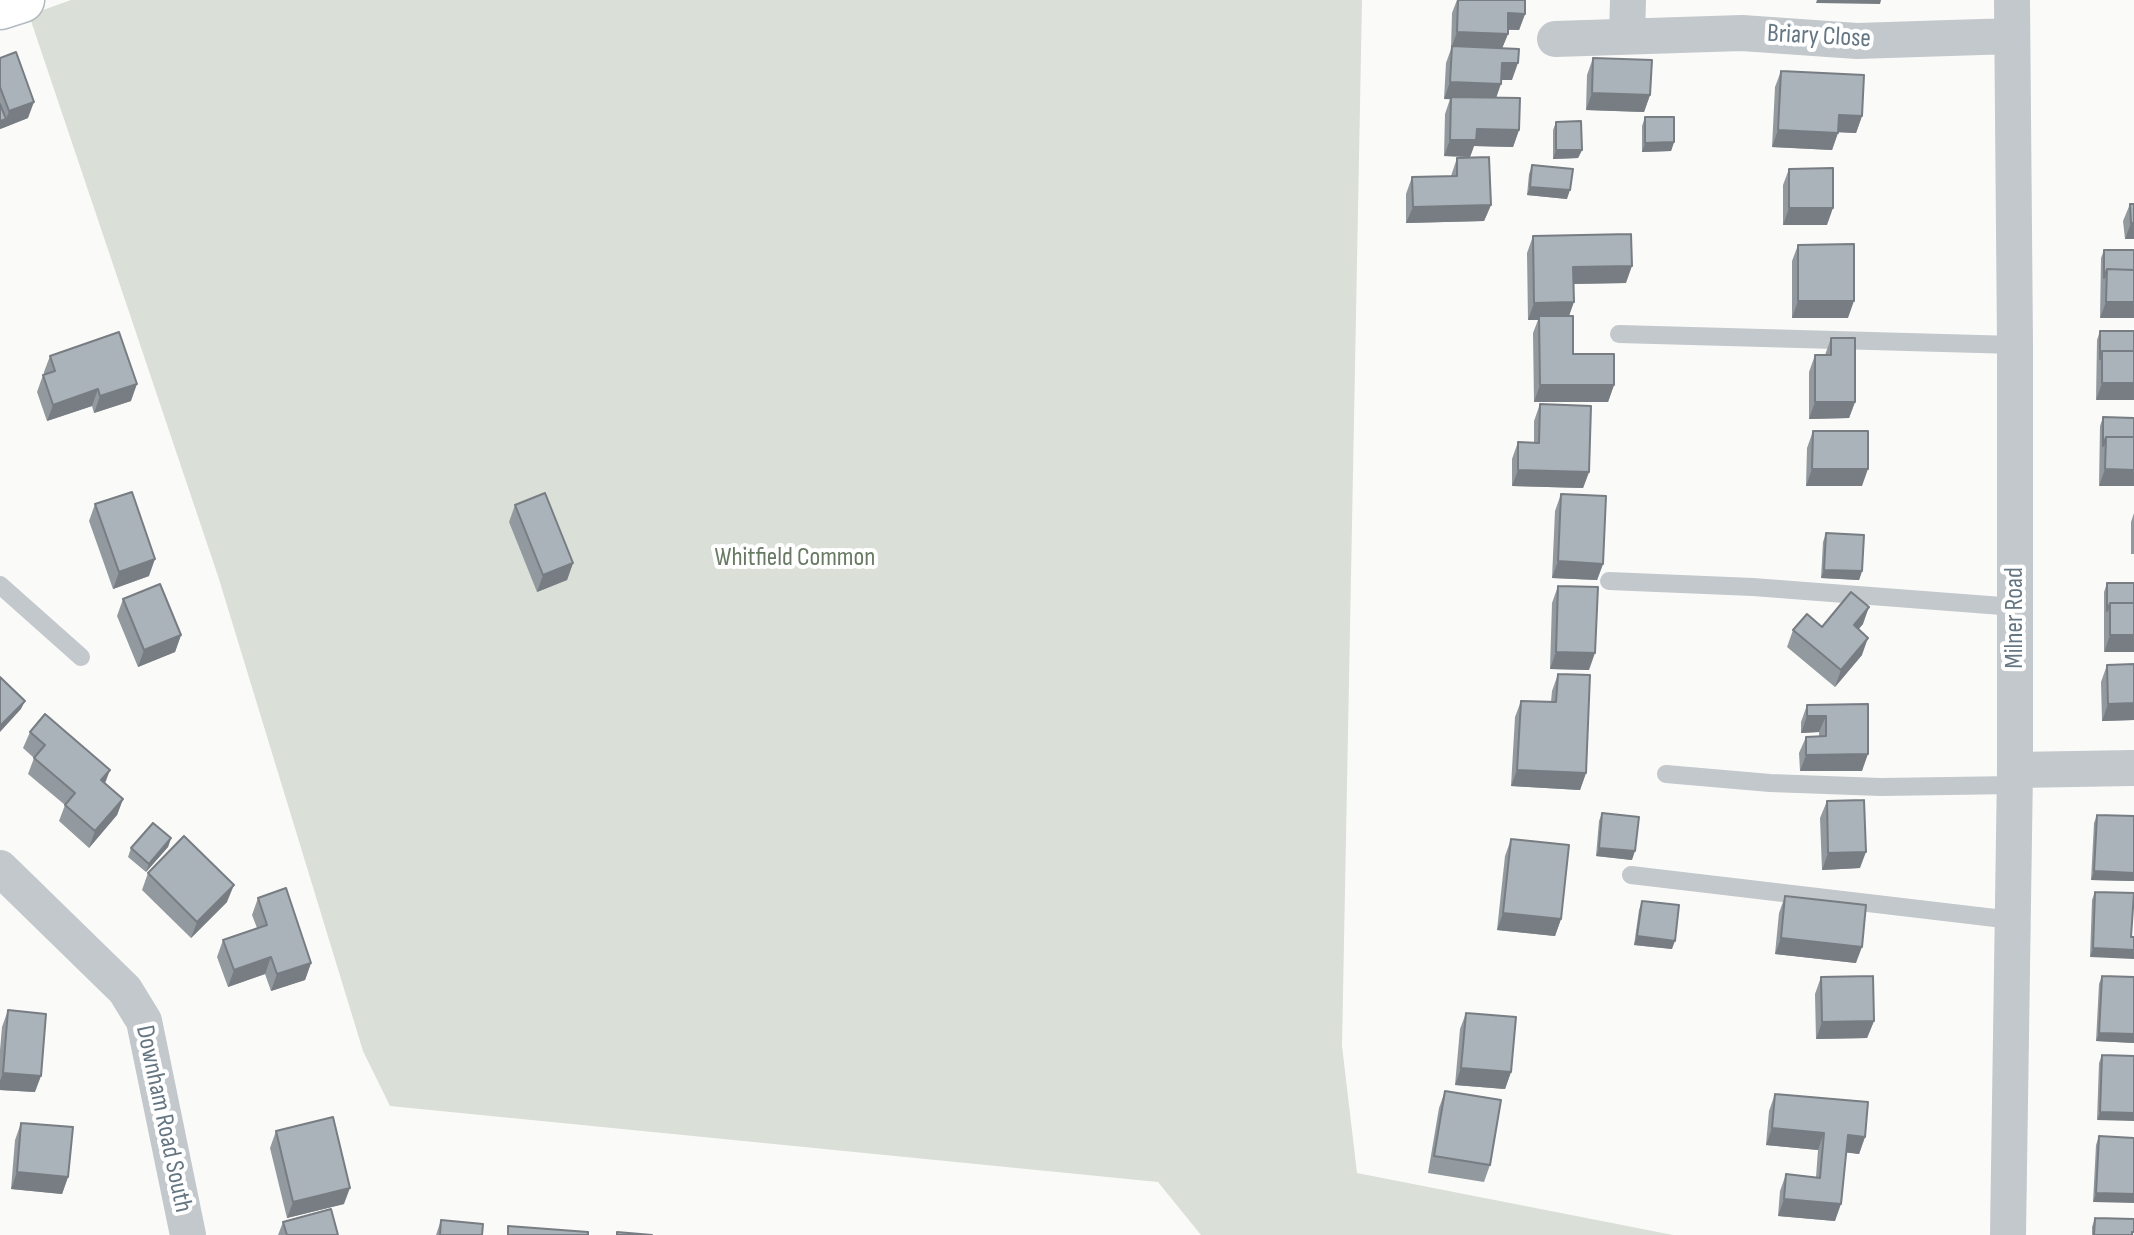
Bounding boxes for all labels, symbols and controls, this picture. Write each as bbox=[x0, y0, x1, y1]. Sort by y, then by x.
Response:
street label: Briary Close bbox=[1766, 19, 1872, 55]
park label: Whitfield Common bbox=[715, 542, 875, 574]
street label: Milner Road bbox=[1999, 567, 2031, 669]
street label: Downham Road South bbox=[128, 1023, 198, 1215]

